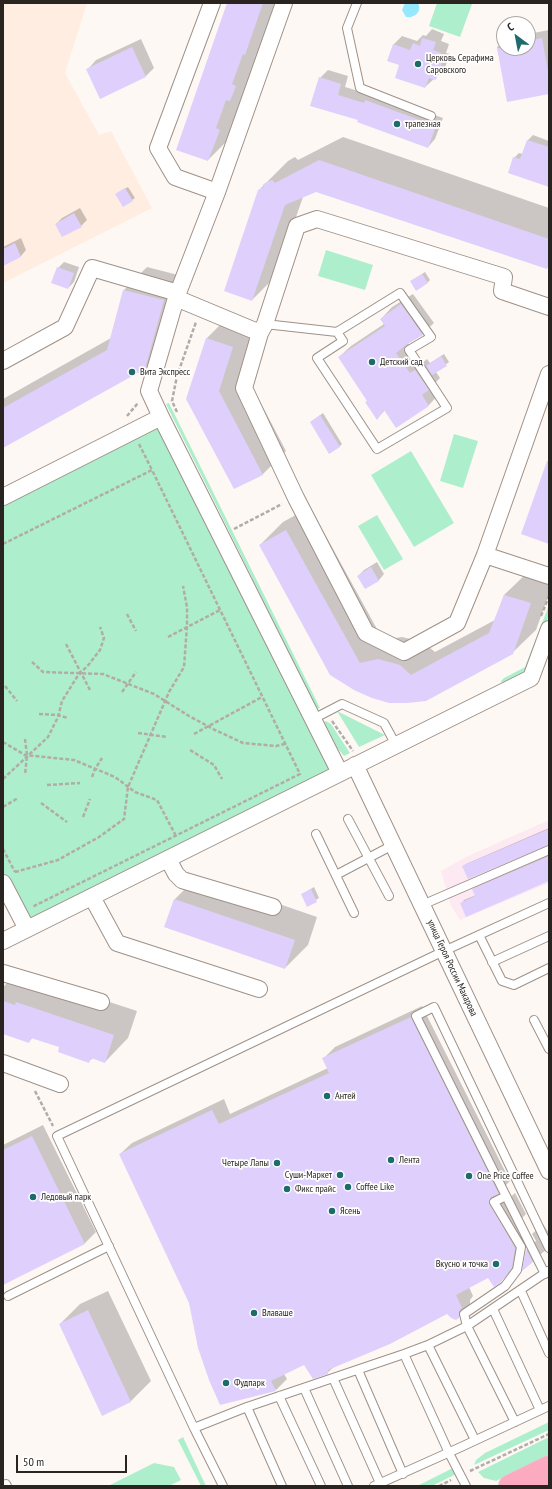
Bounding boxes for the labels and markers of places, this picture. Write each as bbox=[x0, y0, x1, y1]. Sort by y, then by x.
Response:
place label: Церковь Серафима Саровского bbox=[426, 52, 494, 76]
marker: Церковь Серафима Саровского bbox=[413, 59, 423, 69]
place label: трапезная bbox=[405, 118, 441, 130]
marker: трапезная bbox=[392, 119, 402, 129]
place label: Детский сад bbox=[380, 356, 423, 368]
marker: Детский сад bbox=[367, 357, 377, 367]
place label: Вита Экспресс bbox=[140, 366, 190, 378]
marker: Вита Экспресс bbox=[127, 367, 137, 377]
place label: Антей bbox=[335, 1090, 356, 1102]
marker: Антей bbox=[322, 1091, 332, 1101]
place label: Лента bbox=[399, 1154, 420, 1166]
marker: Лента bbox=[386, 1155, 396, 1165]
place label: Четыре Лапы bbox=[222, 1157, 269, 1169]
marker: Четыре Лапы bbox=[272, 1158, 282, 1168]
place label: Суши-Маркет bbox=[285, 1169, 332, 1181]
marker: Суши-Маркет bbox=[335, 1170, 345, 1180]
place label: One Price Coffee bbox=[477, 1170, 534, 1182]
marker: One Price Coffee bbox=[464, 1171, 474, 1181]
place label: Coffee Like bbox=[356, 1181, 394, 1193]
marker: Coffee Like bbox=[343, 1182, 353, 1192]
place label: Фикс прайс bbox=[295, 1183, 336, 1195]
marker: Фикс прайс bbox=[282, 1184, 292, 1194]
place label: Ледовый парк bbox=[41, 1191, 91, 1203]
marker: Ледовый парк bbox=[28, 1192, 38, 1202]
place label: Ясень bbox=[340, 1205, 360, 1217]
marker: Ясень bbox=[327, 1206, 337, 1216]
place label: Вкусно и точка bbox=[436, 1258, 488, 1270]
marker: Вкусно и точка bbox=[491, 1259, 501, 1269]
place label: Влаваше bbox=[262, 1307, 293, 1319]
marker: Влаваше bbox=[249, 1308, 259, 1318]
place label: Фудпарк bbox=[234, 1377, 265, 1389]
marker: Фудпарк bbox=[221, 1378, 231, 1388]

